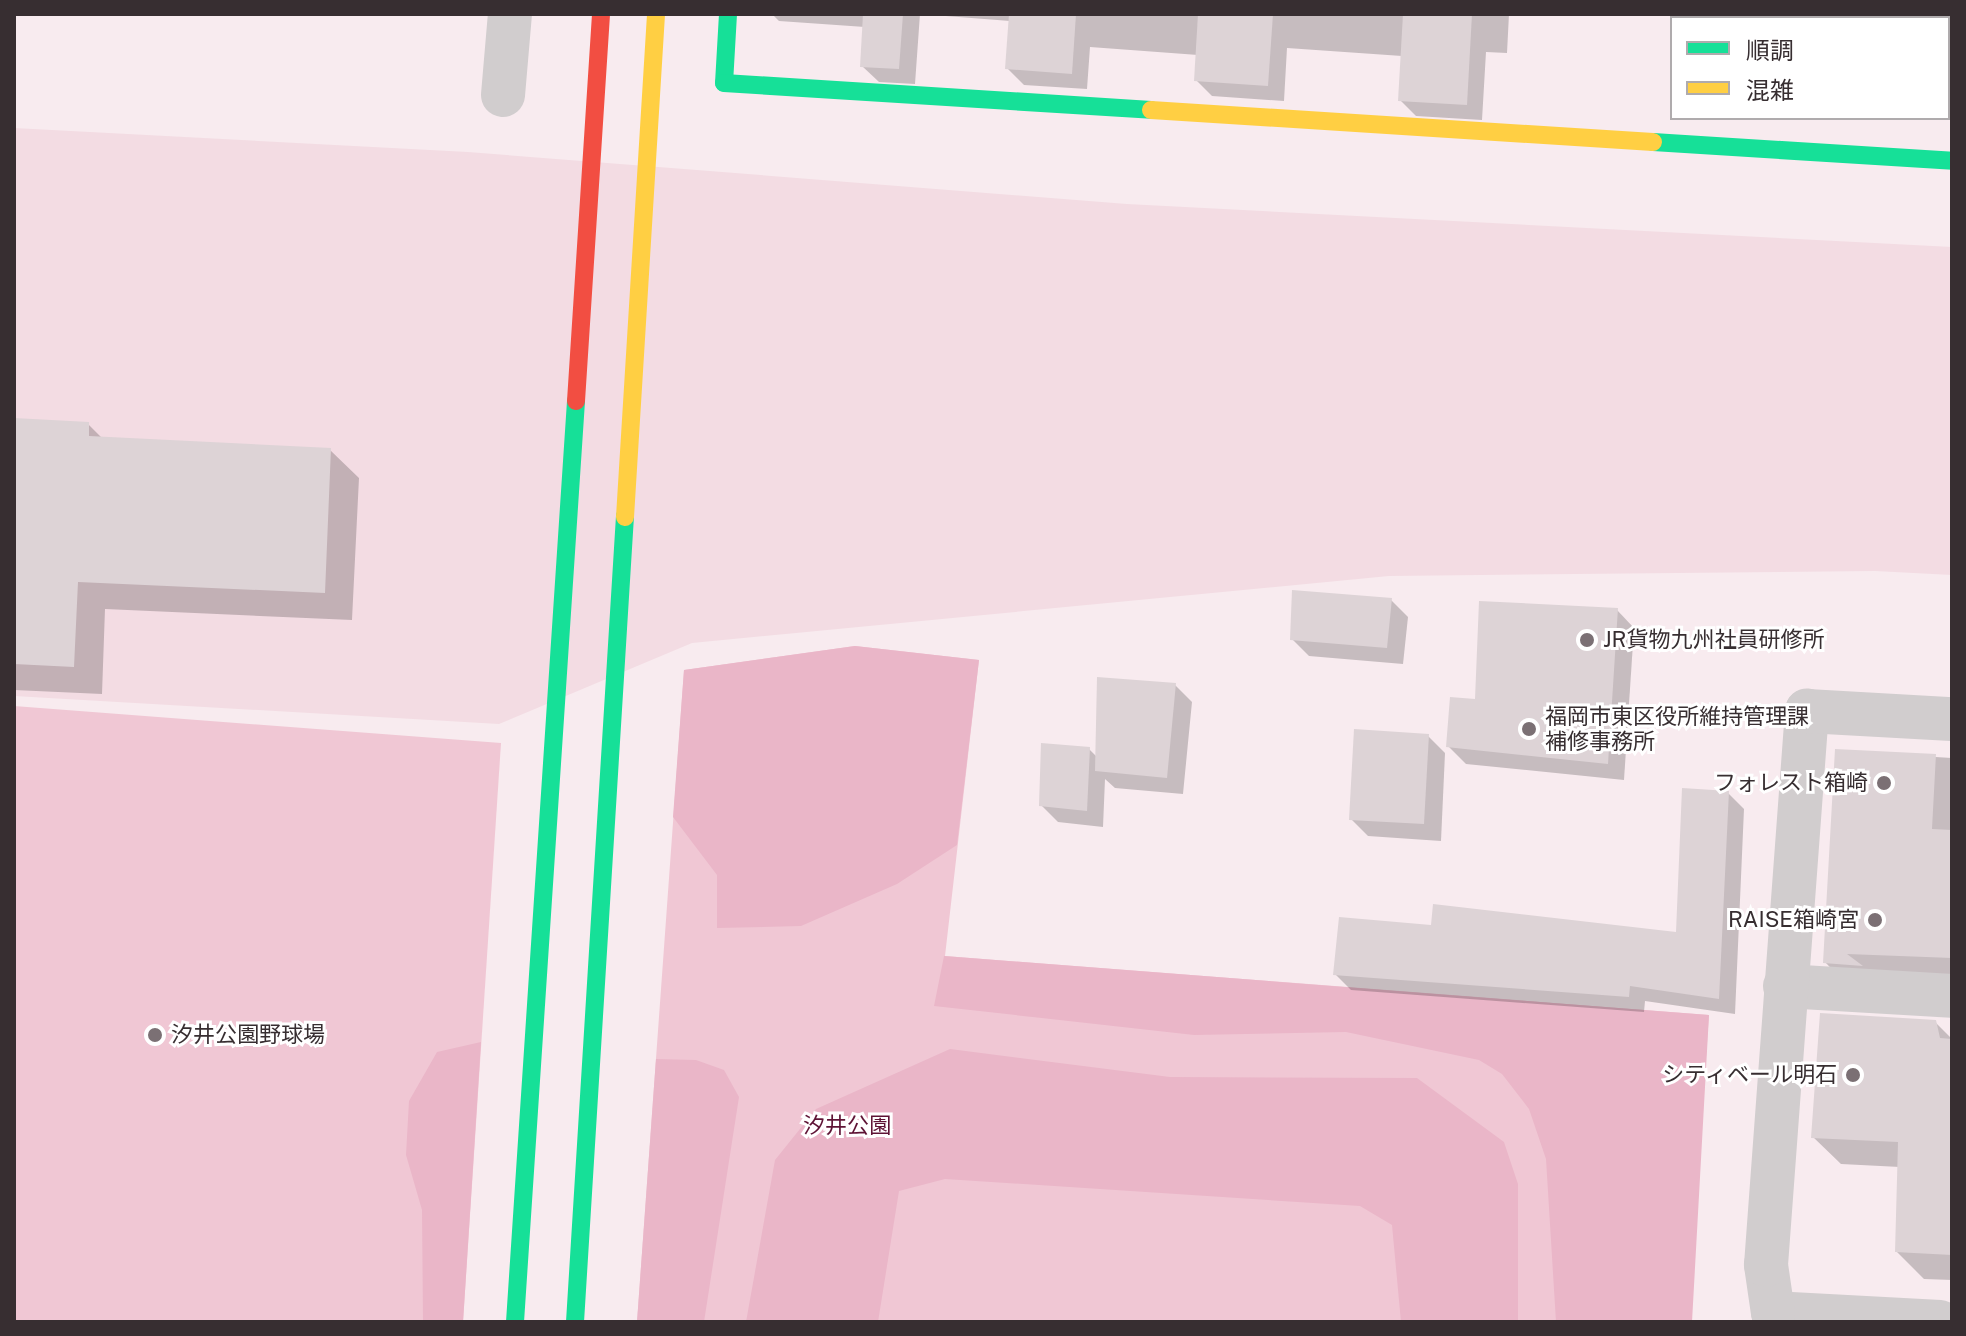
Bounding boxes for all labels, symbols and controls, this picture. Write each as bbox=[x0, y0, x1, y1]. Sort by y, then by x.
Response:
legend bbox=[1670, 16, 1950, 120]
text: 順調 bbox=[1746, 36, 1794, 64]
text: 混雑 bbox=[1746, 76, 1794, 104]
place label: JR貨物九州社員研修所 bbox=[1603, 627, 1824, 653]
marker: JR貨物九州社員研修所 bbox=[1578, 631, 1596, 649]
place label: 福岡市東区役所維持管理課 補修事務所 bbox=[1545, 703, 1809, 754]
marker: 福岡市東区役所維持管理課 補修事務所 bbox=[1520, 720, 1538, 738]
place label: フォレスト箱崎 bbox=[1714, 770, 1868, 796]
marker: フォレスト箱崎 bbox=[1875, 774, 1893, 792]
place label: RAISE箱崎宮 bbox=[1728, 907, 1859, 933]
marker: RAISE箱崎宮 bbox=[1866, 911, 1884, 929]
place label: 汐井公園野球場 bbox=[171, 1022, 325, 1048]
marker: 汐井公園野球場 bbox=[146, 1026, 164, 1044]
place label: シティベール明石 bbox=[1661, 1062, 1837, 1088]
marker: シティベール明石 bbox=[1844, 1066, 1862, 1084]
park label: 汐井公園 bbox=[803, 1113, 891, 1139]

